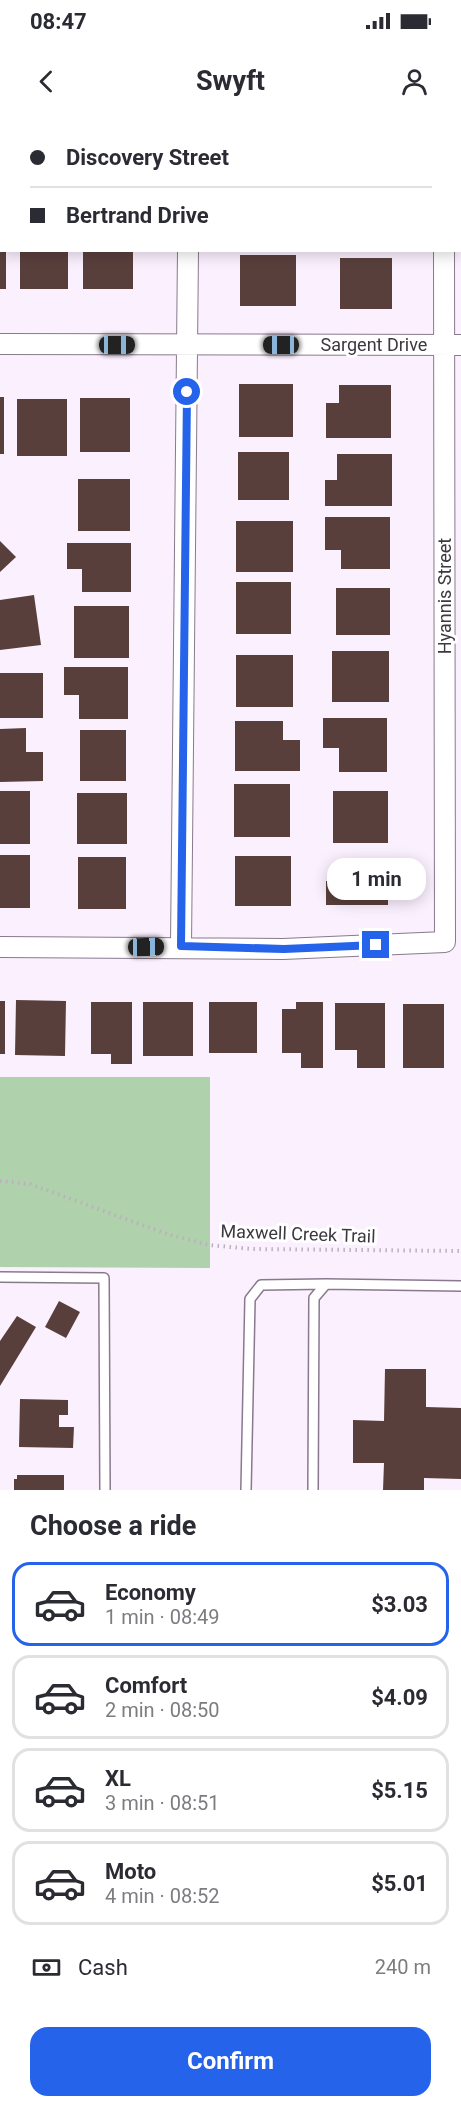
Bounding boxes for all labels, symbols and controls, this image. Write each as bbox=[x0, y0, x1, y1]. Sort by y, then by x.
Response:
text: 08:47 bbox=[30, 9, 87, 34]
icon: back bbox=[30, 65, 63, 98]
text: Swyft bbox=[196, 65, 265, 97]
icon: person bbox=[398, 65, 431, 98]
text: Discovery Street bbox=[66, 145, 229, 170]
text: Bertrand Drive bbox=[66, 203, 209, 228]
street label: Sargent Drive bbox=[321, 334, 427, 355]
car bbox=[99, 336, 135, 354]
car bbox=[263, 336, 299, 354]
route start bbox=[173, 378, 200, 405]
street label: Hyannis Street bbox=[434, 538, 455, 654]
callout: 1 min bbox=[326, 858, 425, 900]
text: 1 min bbox=[351, 867, 402, 891]
route end bbox=[362, 931, 389, 958]
car bbox=[128, 938, 164, 956]
street label: Maxwell Creek Trail bbox=[220, 1220, 376, 1247]
text: Choose a ride bbox=[30, 1510, 196, 1542]
icon: car bbox=[33, 1577, 87, 1631]
text: Economy bbox=[105, 1580, 196, 1605]
text: $3.03 bbox=[371, 1592, 428, 1617]
text: 1 min · 08:49 bbox=[105, 1605, 220, 1629]
icon: car bbox=[33, 1670, 87, 1724]
text: Comfort bbox=[105, 1673, 187, 1698]
text: $4.09 bbox=[371, 1685, 428, 1710]
text: 2 min · 08:50 bbox=[105, 1698, 220, 1722]
icon: car bbox=[33, 1763, 87, 1817]
text: XL bbox=[105, 1766, 131, 1791]
text: $5.15 bbox=[371, 1778, 428, 1803]
text: 3 min · 08:51 bbox=[105, 1791, 220, 1815]
icon: car bbox=[33, 1856, 87, 1910]
text: Moto bbox=[105, 1859, 156, 1884]
text: $5.01 bbox=[371, 1871, 428, 1896]
text: 4 min · 08:52 bbox=[105, 1884, 220, 1908]
icon: cash bbox=[30, 1951, 63, 1984]
text: Cash bbox=[78, 1955, 128, 1980]
text: 240 m bbox=[375, 1955, 431, 1979]
button: Confirm bbox=[30, 2027, 431, 2096]

